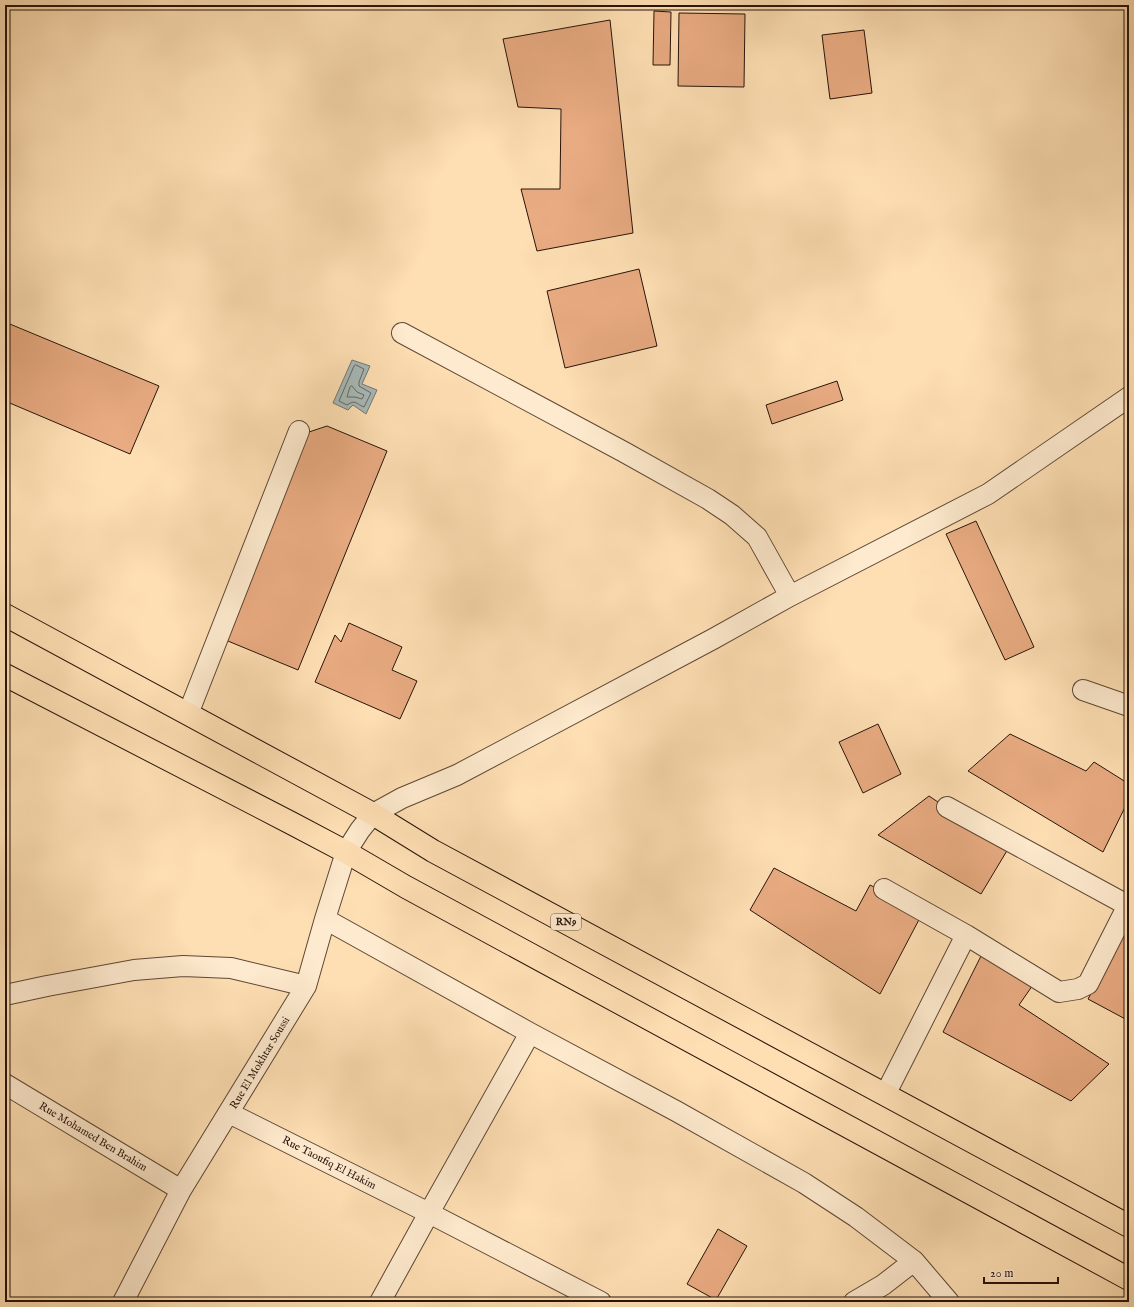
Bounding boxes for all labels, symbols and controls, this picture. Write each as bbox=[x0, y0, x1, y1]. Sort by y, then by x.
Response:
road number: RN9 bbox=[551, 914, 581, 930]
street label: Rue El Mokhtar Soussi bbox=[227, 1014, 293, 1112]
street label: Rue Mohamed Ben Brahim bbox=[36, 1099, 150, 1175]
street label: Rue Taoufiq El Hakim bbox=[280, 1133, 379, 1193]
scale bar bbox=[984, 1259, 1058, 1285]
text: 20 m bbox=[990, 1266, 1013, 1281]

